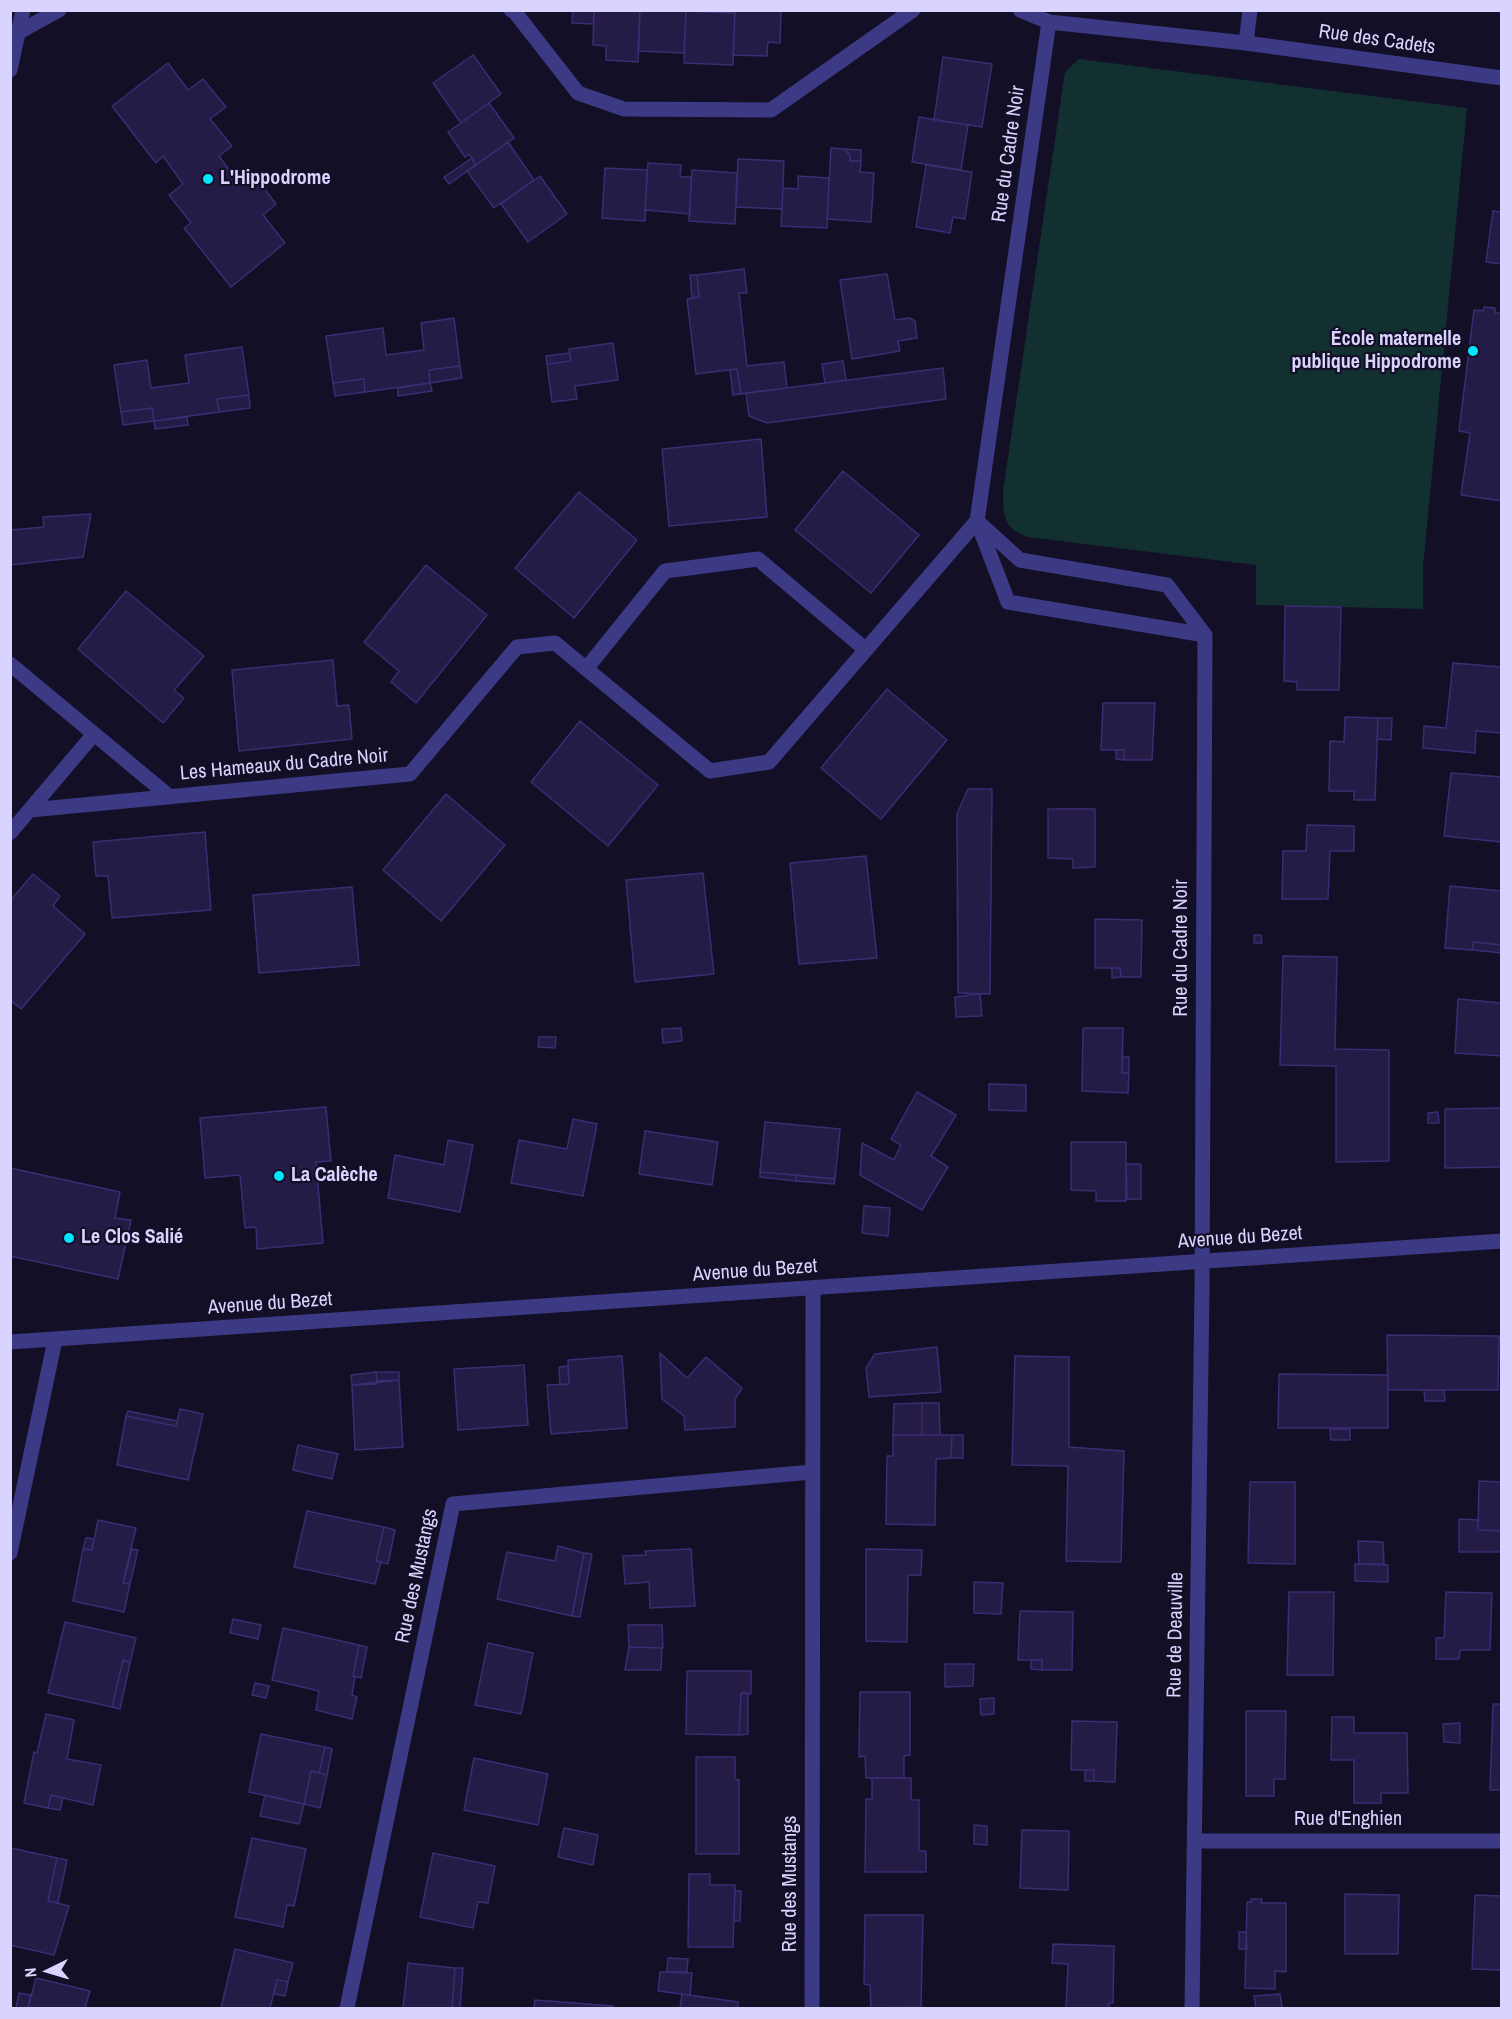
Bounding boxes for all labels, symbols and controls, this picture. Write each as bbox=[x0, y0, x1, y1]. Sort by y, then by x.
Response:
street label: Rue des Cadets bbox=[1317, 20, 1437, 60]
street label: Rue du Cadre Noir bbox=[988, 84, 1030, 224]
place label: L'Hippodrome bbox=[220, 167, 330, 191]
marker: L'Hippodrome bbox=[201, 172, 215, 186]
place label: École maternelle publique Hippodrome bbox=[1292, 328, 1461, 375]
marker: École maternelle publique Hippodrome bbox=[1466, 344, 1480, 358]
street label: Les Hameaux du Cadre Noir bbox=[179, 744, 389, 786]
street label: Rue du Cadre Noir bbox=[1170, 879, 1194, 1017]
place label: La Calèche bbox=[291, 1164, 378, 1188]
marker: La Calèche bbox=[272, 1169, 286, 1183]
street label: Avenue du Bezet bbox=[1177, 1222, 1303, 1254]
place label: Le Clos Salié bbox=[81, 1226, 183, 1250]
marker: Le Clos Salié bbox=[62, 1231, 76, 1245]
street label: Avenue du Bezet bbox=[692, 1255, 818, 1287]
street label: Avenue du Bezet bbox=[207, 1288, 333, 1320]
street label: Rue des Mustangs bbox=[391, 1507, 443, 1645]
street label: Rue de Deauville bbox=[1163, 1572, 1189, 1698]
street label: Rue d'Enghien bbox=[1294, 1808, 1402, 1832]
street label: Rue des Mustangs bbox=[779, 1816, 803, 1952]
north arrow bbox=[18, 1941, 78, 2001]
text: N bbox=[19, 1967, 41, 1978]

